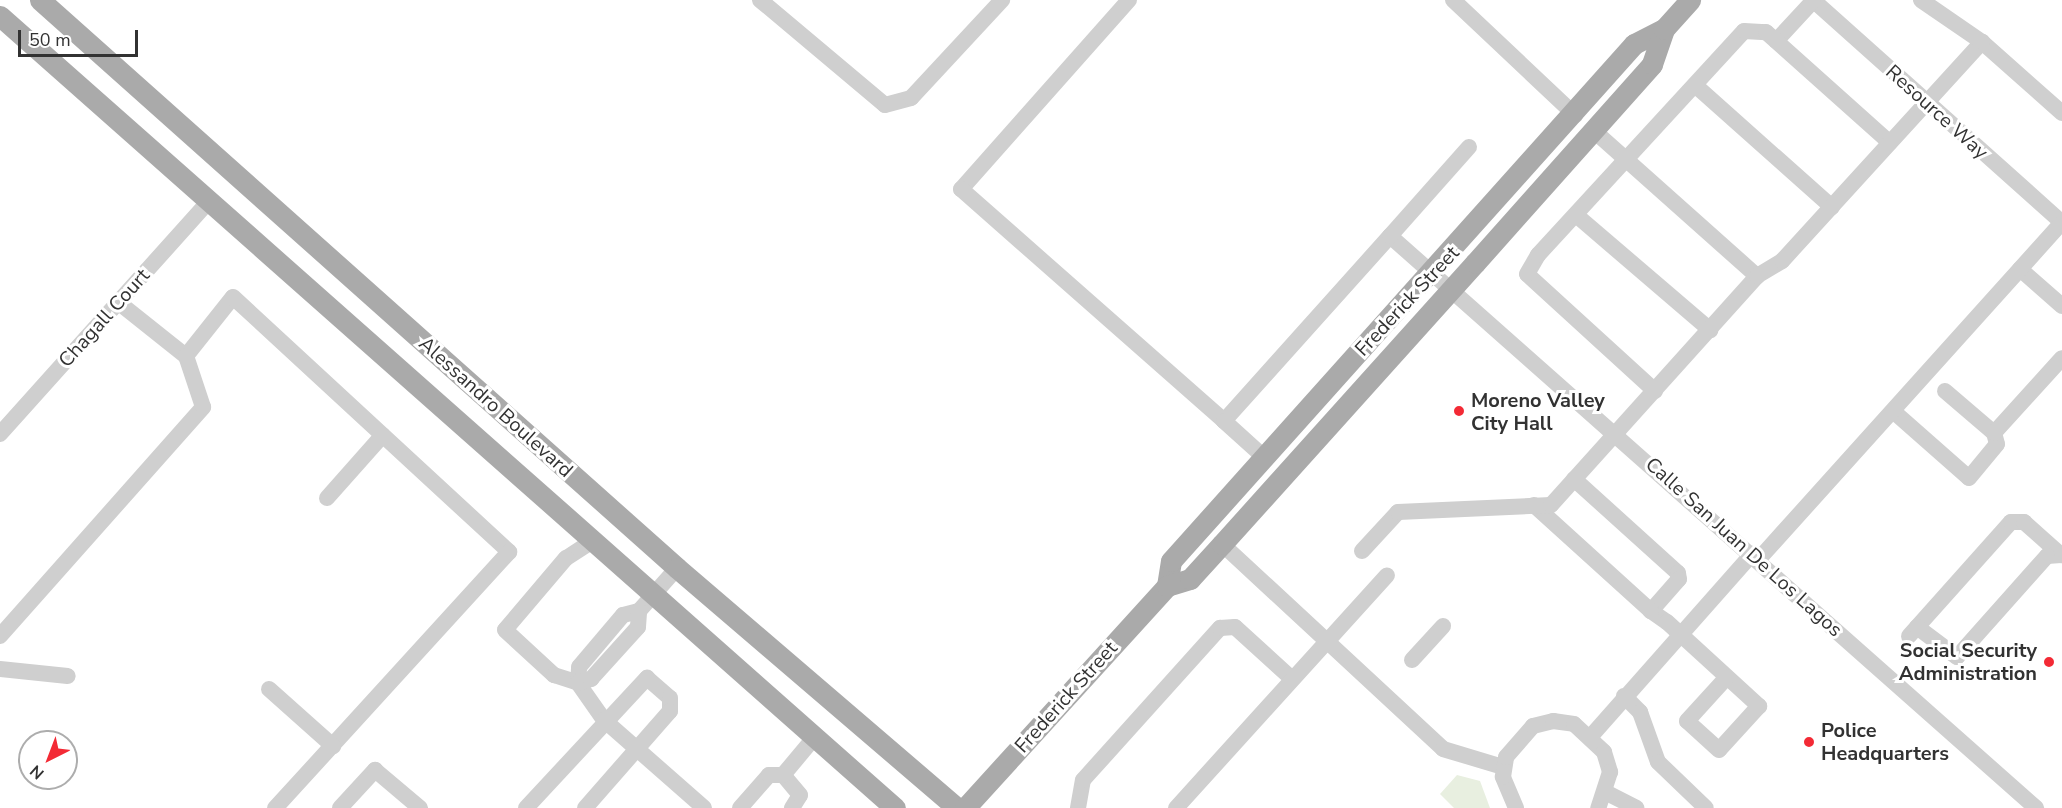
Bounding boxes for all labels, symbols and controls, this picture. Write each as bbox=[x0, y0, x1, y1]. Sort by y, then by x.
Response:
scale bar bbox=[21, 18, 141, 56]
text: 50 m bbox=[29, 28, 71, 52]
street label: Resource Way bbox=[1881, 60, 1993, 164]
street label: Frederick Street bbox=[1350, 241, 1464, 361]
street label: Chagall Court bbox=[53, 264, 155, 372]
street label: Alessandro Boulevard bbox=[414, 332, 578, 482]
place label: Moreno Valley City Hall bbox=[1471, 388, 1605, 435]
marker: Moreno Valley City Hall bbox=[1452, 404, 1466, 418]
street label: Calle San Juan De Los Lagos bbox=[1641, 452, 1847, 642]
street label: Frederick Street bbox=[1010, 636, 1122, 758]
place label: Social Security Administration bbox=[1899, 638, 2037, 685]
marker: Social Security Administration bbox=[2042, 655, 2056, 669]
place label: Police Headquarters bbox=[1821, 718, 1949, 765]
north arrow bbox=[18, 730, 78, 790]
marker: Police Headquarters bbox=[1802, 735, 1816, 749]
text: N bbox=[25, 760, 49, 784]

